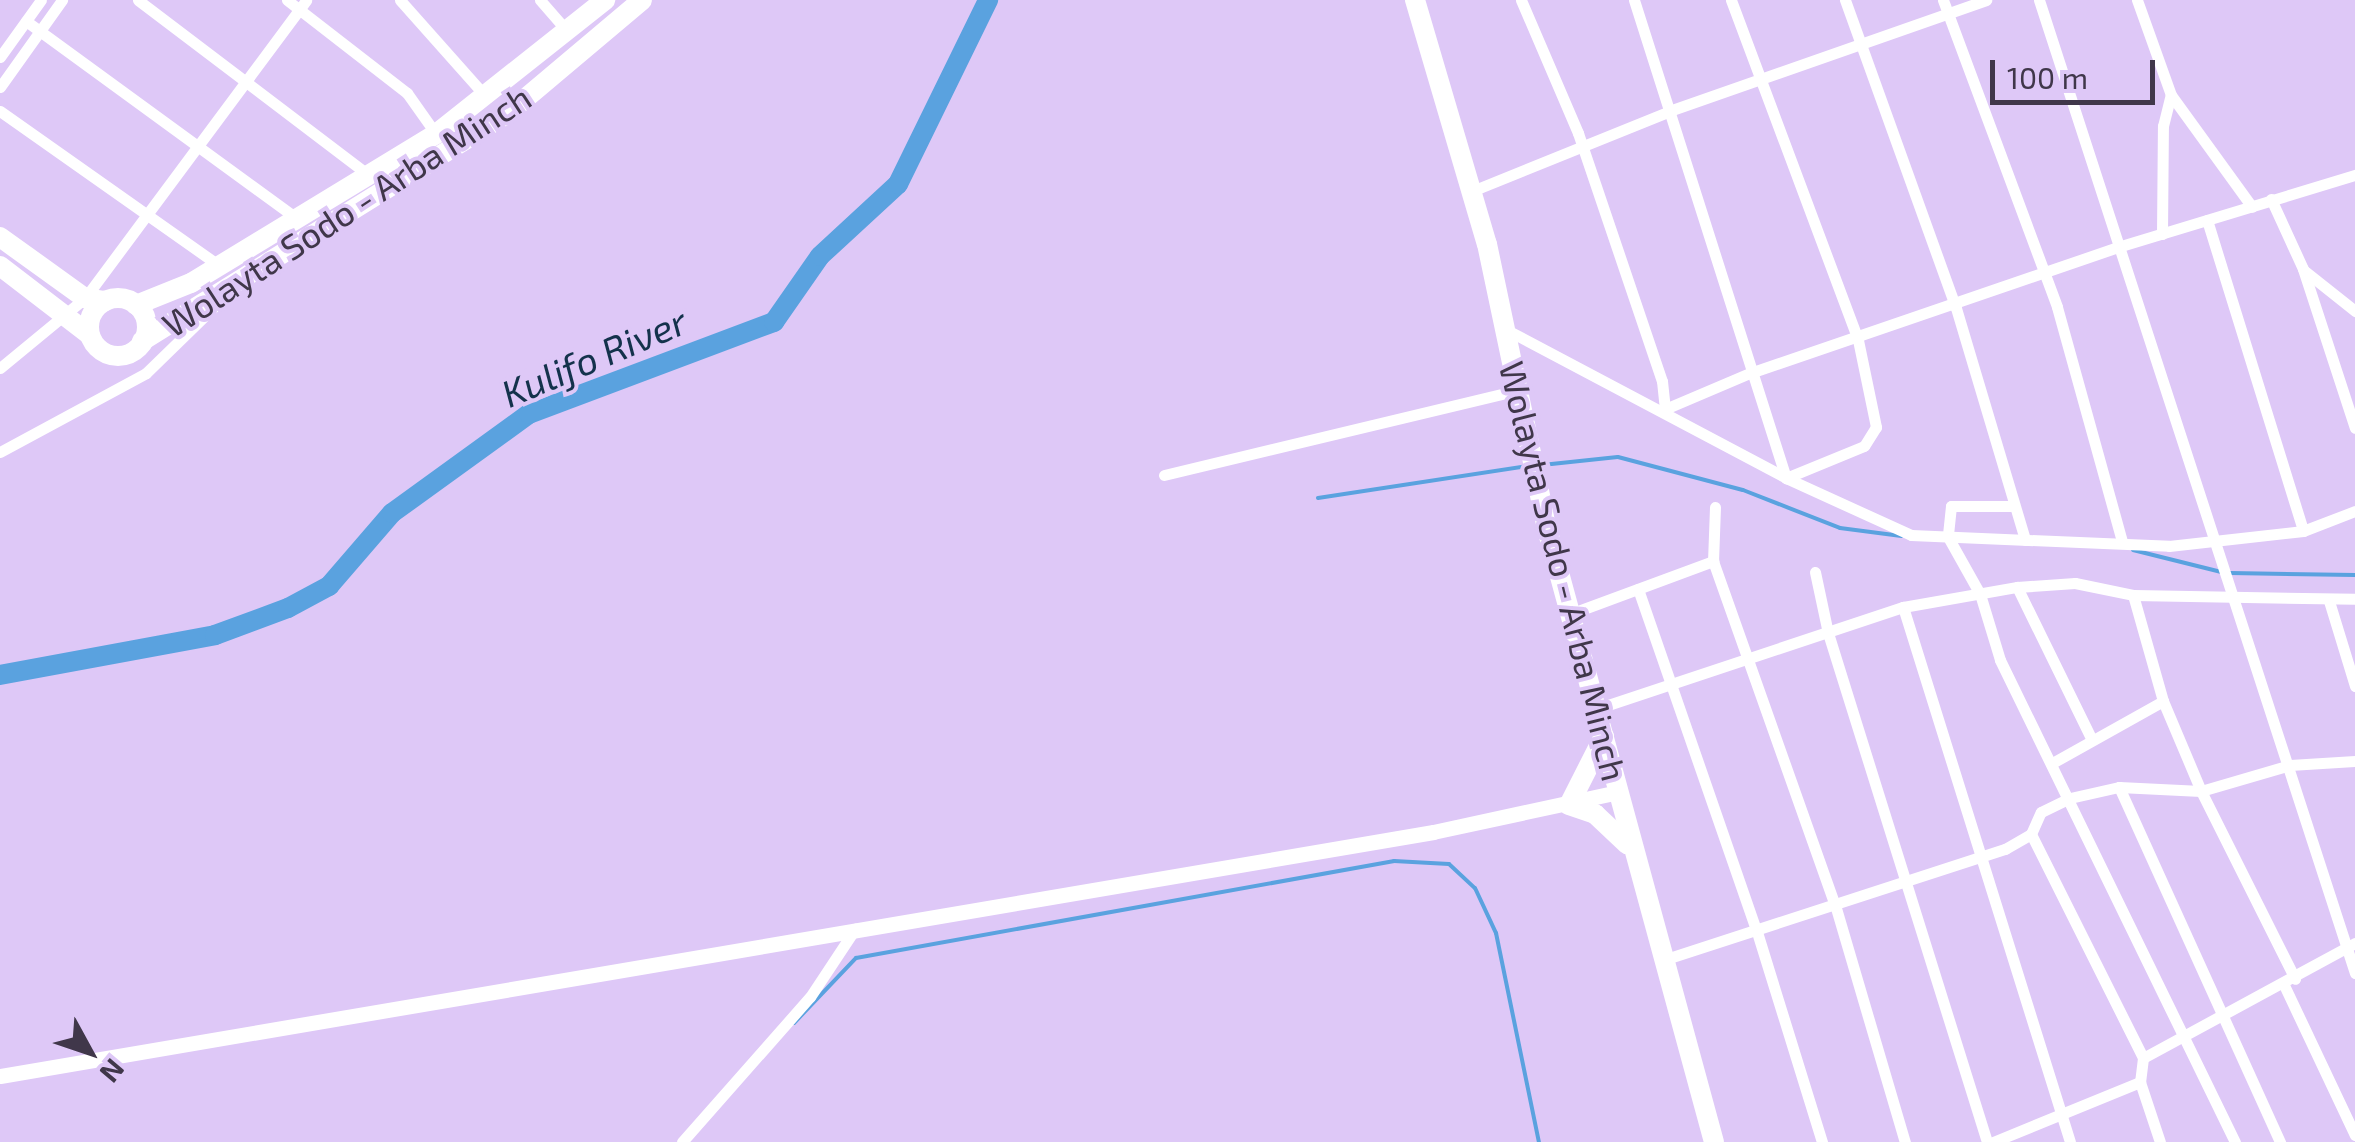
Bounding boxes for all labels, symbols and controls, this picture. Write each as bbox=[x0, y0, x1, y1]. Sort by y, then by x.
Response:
scale bar bbox=[1995, 40, 2160, 102]
text: 100 m bbox=[2007, 59, 2088, 95]
street label: Wolayta Sodo - Arba Minch bbox=[154, 75, 538, 345]
water label: Kulifo River bbox=[494, 298, 694, 416]
street label: Wolayta Sodo - Arba Minch bbox=[1491, 357, 1637, 785]
north arrow bbox=[40, 1002, 140, 1102]
text: N bbox=[93, 1053, 133, 1090]

